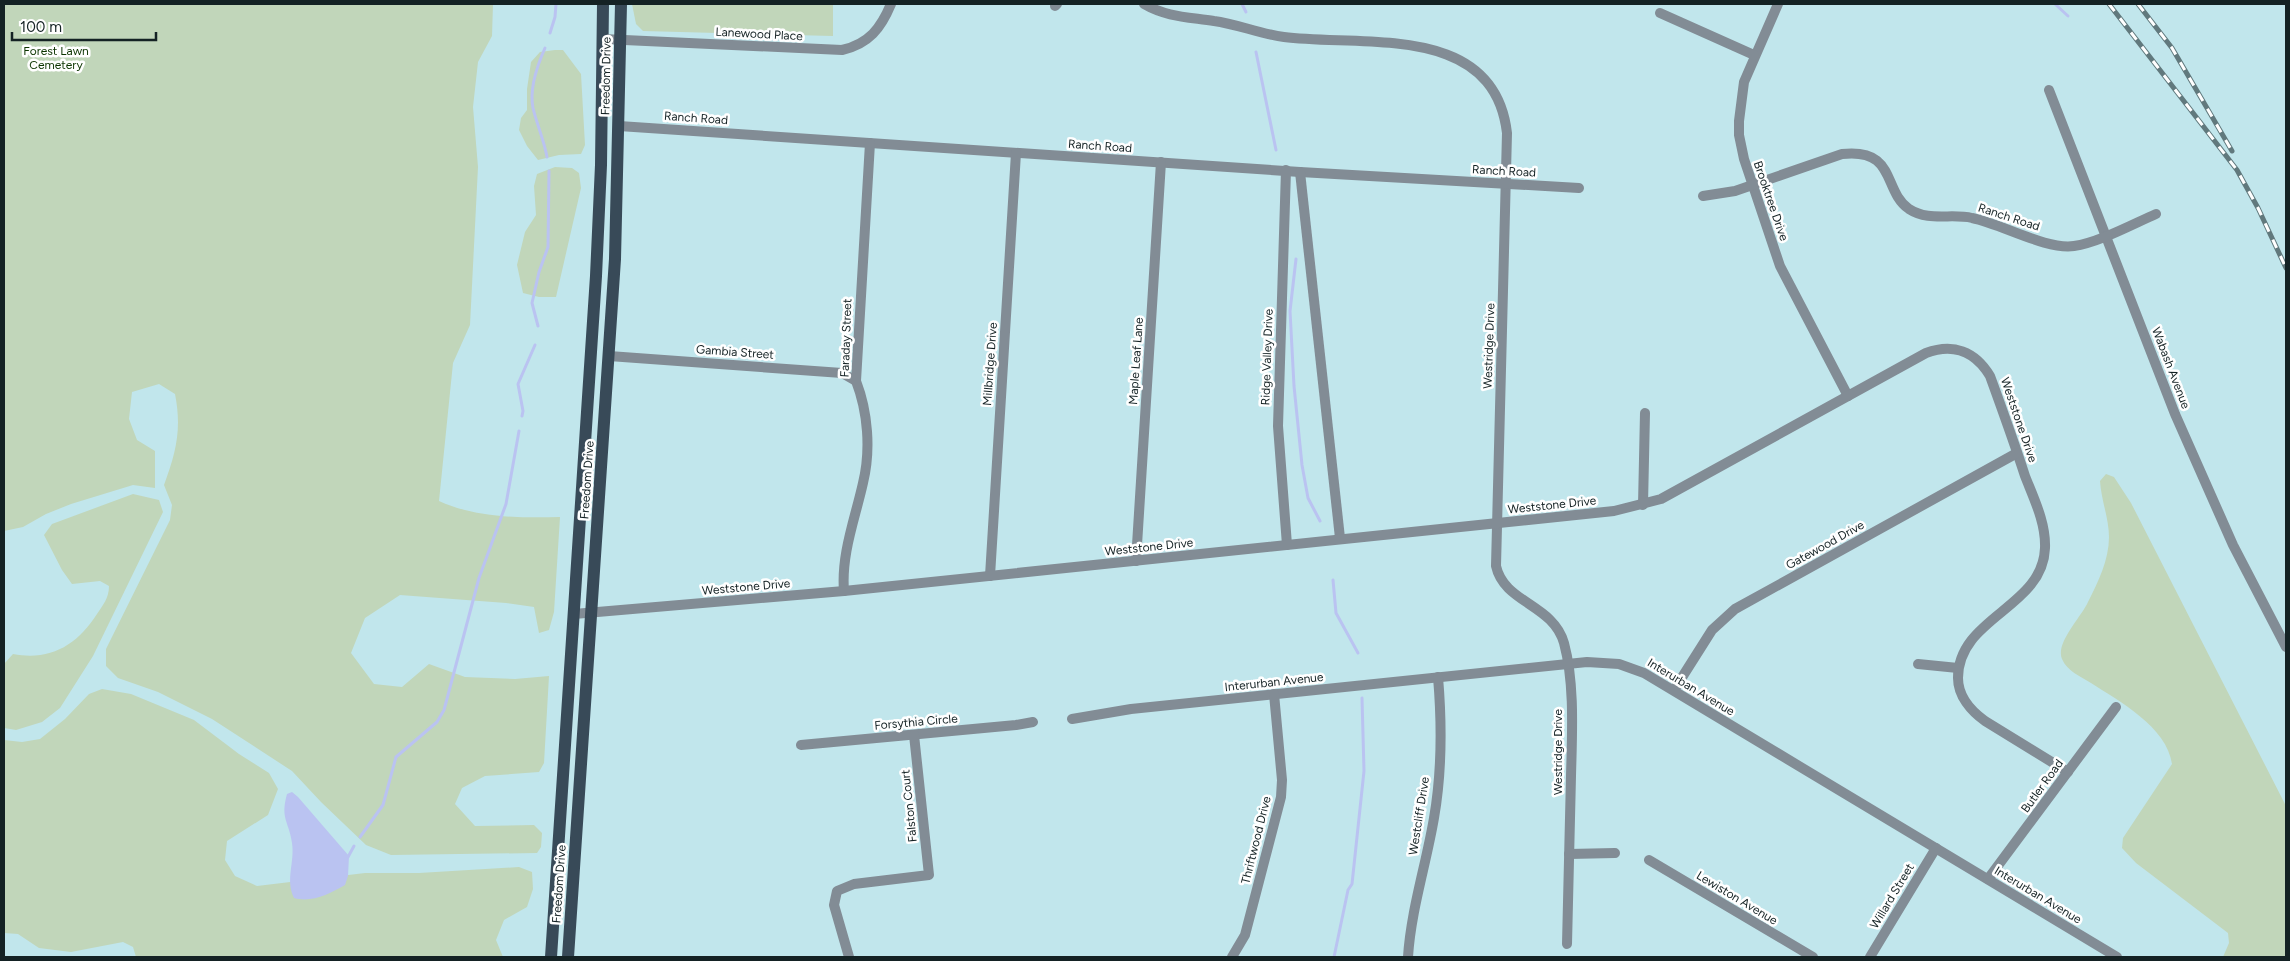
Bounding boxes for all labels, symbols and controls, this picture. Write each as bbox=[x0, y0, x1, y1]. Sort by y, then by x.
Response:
scale bar bbox=[12, 10, 156, 42]
text: 100 m bbox=[20, 18, 62, 36]
street label: Lanewood Place bbox=[715, 25, 803, 43]
street label: Freedom Drive bbox=[598, 36, 614, 115]
park label: Forest Lawn Cemetery bbox=[23, 44, 89, 72]
street label: Ranch Road bbox=[664, 109, 728, 127]
street label: Ranch Road bbox=[1068, 137, 1132, 155]
street label: Brooktree Drive bbox=[1751, 159, 1791, 243]
street label: Ranch Road bbox=[1472, 162, 1536, 180]
street label: Ranch Road bbox=[1976, 200, 2042, 234]
street label: Faraday Street bbox=[838, 298, 854, 378]
street label: Westridge Drive bbox=[1481, 302, 1498, 389]
street label: Ridge Valley Drive bbox=[1258, 308, 1276, 405]
street label: Maple Leaf Lane bbox=[1126, 316, 1146, 405]
street label: Millbridge Drive bbox=[980, 321, 1000, 406]
street label: Wabash Avenue bbox=[2149, 325, 2193, 411]
street label: Gambia Street bbox=[696, 342, 775, 362]
street label: Weststone Drive bbox=[1998, 376, 2040, 465]
street label: Freedom Drive bbox=[577, 440, 597, 520]
street label: Weststone Drive bbox=[1507, 493, 1597, 517]
street label: Gatewood Drive bbox=[1784, 518, 1867, 572]
street label: Weststone Drive bbox=[1104, 535, 1194, 559]
street label: Weststone Drive bbox=[701, 576, 791, 598]
street label: Interurban Avenue bbox=[1645, 655, 1738, 719]
street label: Interurban Avenue bbox=[1224, 670, 1325, 694]
street label: Westridge Drive bbox=[1551, 709, 1565, 795]
street label: Forsythia Circle bbox=[874, 711, 959, 733]
street label: Butler Road bbox=[2018, 757, 2066, 815]
street label: Falston Court bbox=[898, 769, 920, 843]
street label: Westcliff Drive bbox=[1406, 775, 1432, 856]
street label: Thriftwood Drive bbox=[1238, 794, 1274, 885]
street label: Freedom Drive bbox=[549, 844, 569, 924]
street label: Willard Street bbox=[1867, 861, 1917, 931]
street label: Interurban Avenue bbox=[1992, 863, 2085, 927]
street label: Lewiston Avenue bbox=[1694, 868, 1780, 928]

